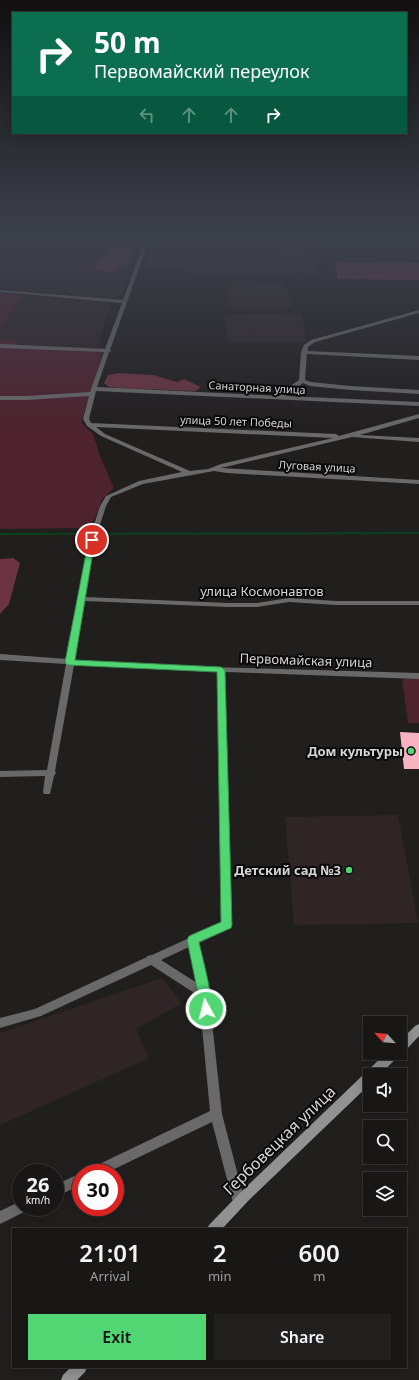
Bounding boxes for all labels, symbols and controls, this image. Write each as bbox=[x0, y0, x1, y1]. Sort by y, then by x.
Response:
text: 50 m bbox=[94, 23, 161, 61]
icon: right bbox=[28, 28, 80, 80]
text: Первомайский переулок bbox=[94, 59, 310, 83]
icon: left bbox=[136, 104, 158, 126]
icon: ahead bbox=[178, 104, 200, 126]
icon: ahead bbox=[220, 104, 242, 126]
icon: right bbox=[262, 104, 284, 126]
street label: Санаторная улица bbox=[208, 377, 306, 397]
street label: улица 50 лет Победы bbox=[180, 412, 292, 430]
street label: Луговая улица bbox=[278, 456, 356, 476]
pin bbox=[75, 523, 109, 557]
icon: arrive bbox=[81, 529, 103, 551]
street label: улица Космонавтов bbox=[200, 582, 324, 600]
street label: Первомайская улица bbox=[239, 649, 373, 671]
place label: Дом культуры bbox=[307, 742, 403, 760]
marker: Дом культуры bbox=[406, 746, 416, 756]
place label: Детский сад №3 bbox=[234, 861, 341, 879]
marker: Детский сад №3 bbox=[344, 865, 354, 875]
position arrow bbox=[185, 988, 227, 1030]
north arrow bbox=[363, 1016, 407, 1060]
map controls bbox=[363, 1016, 407, 1216]
button: sound bbox=[363, 1068, 407, 1112]
street label: Гербовецкая улица bbox=[218, 1080, 340, 1200]
button: search bbox=[363, 1120, 407, 1164]
speed limit sign: 30 bbox=[72, 1164, 124, 1216]
text: 26 bbox=[27, 1171, 49, 1198]
button: layers bbox=[363, 1172, 407, 1216]
text: km/h bbox=[26, 1193, 50, 1207]
text: 21:01 bbox=[79, 1236, 141, 1269]
text: 2 bbox=[213, 1236, 227, 1269]
text: 600 bbox=[299, 1236, 340, 1269]
text: Arrival bbox=[90, 1267, 130, 1285]
text: min bbox=[208, 1267, 231, 1285]
text: m bbox=[313, 1267, 325, 1285]
button: Exit bbox=[28, 1314, 206, 1360]
button: Share bbox=[214, 1314, 391, 1360]

